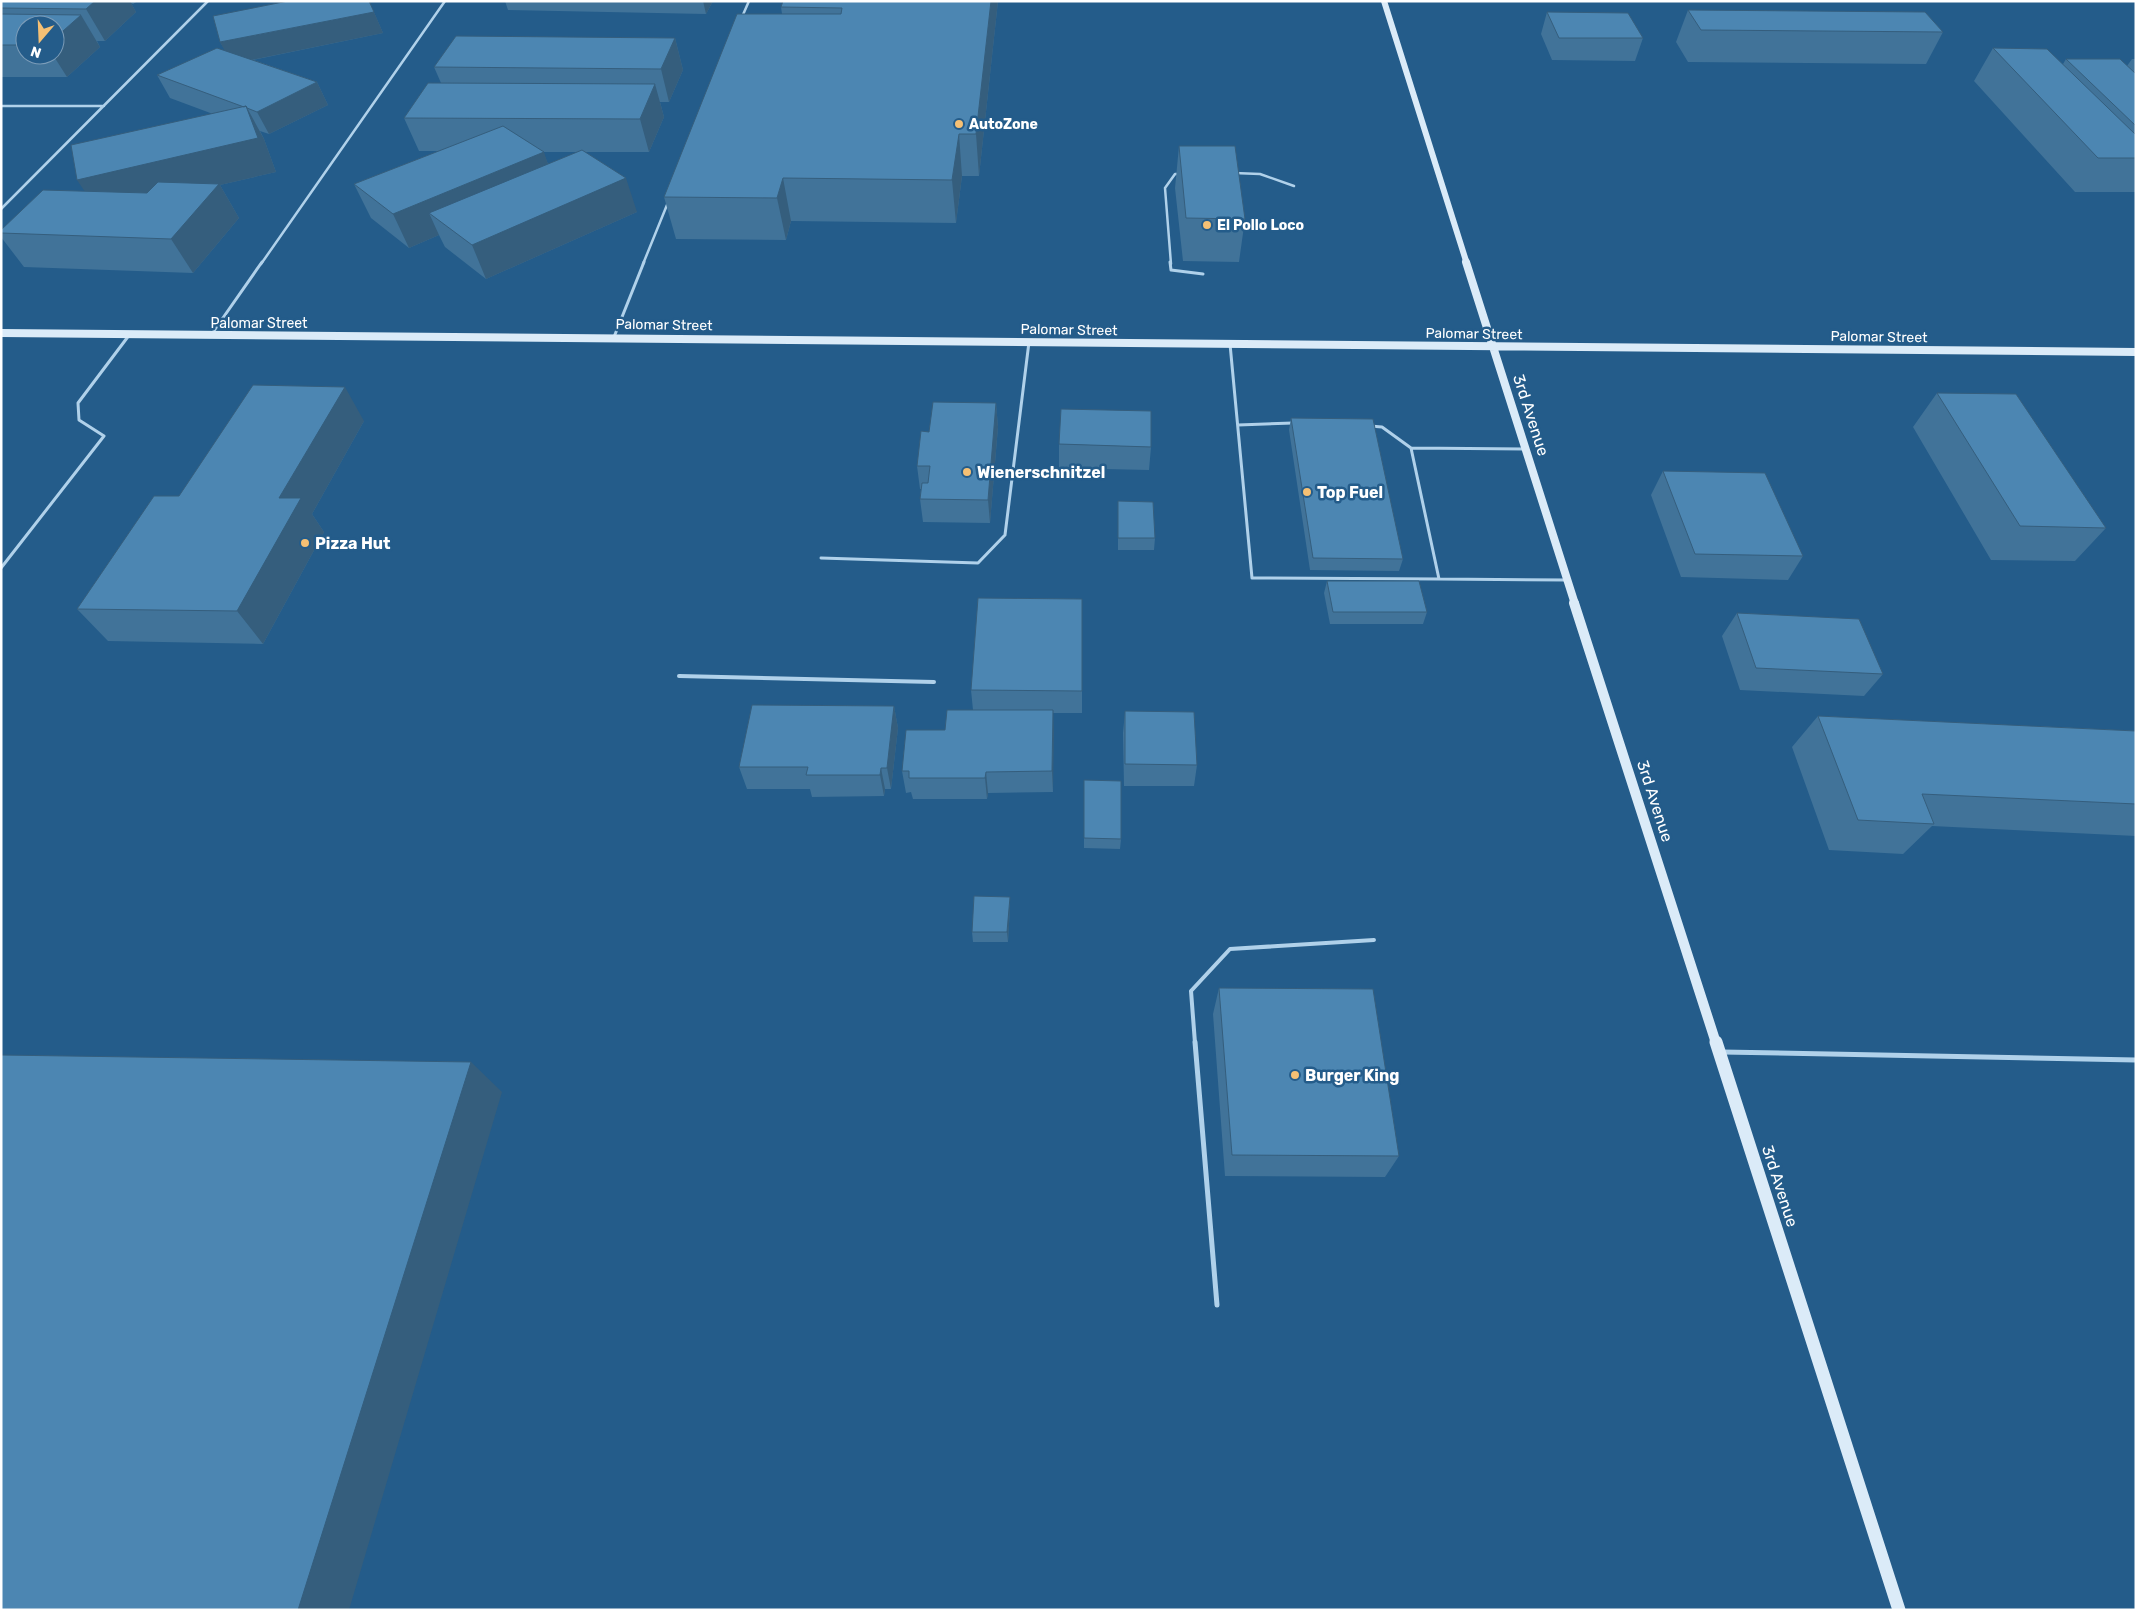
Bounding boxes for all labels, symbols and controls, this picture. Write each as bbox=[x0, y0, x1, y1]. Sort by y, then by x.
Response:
north arrow bbox=[15, 15, 65, 65]
text: N bbox=[28, 42, 43, 61]
place label: AutoZone bbox=[969, 116, 1038, 133]
marker: AutoZone bbox=[953, 118, 965, 130]
place label: El Pollo Loco bbox=[1217, 217, 1304, 234]
marker: El Pollo Loco bbox=[1201, 219, 1213, 231]
street label: Palomar Street bbox=[210, 315, 308, 332]
street label: Palomar Street bbox=[615, 316, 713, 334]
street label: Palomar Street bbox=[1020, 321, 1118, 339]
street label: Palomar Street bbox=[1425, 325, 1523, 343]
street label: Palomar Street bbox=[1830, 328, 1928, 346]
street label: 3rd Avenue bbox=[1509, 372, 1553, 458]
place label: Wienerschnitzel bbox=[977, 463, 1105, 482]
marker: Wienerschnitzel bbox=[961, 466, 973, 478]
place label: Top Fuel bbox=[1317, 483, 1383, 502]
marker: Top Fuel bbox=[1301, 486, 1313, 498]
place label: Pizza Hut bbox=[315, 534, 391, 553]
marker: Pizza Hut bbox=[299, 537, 311, 549]
street label: 3rd Avenue bbox=[1633, 758, 1677, 844]
place label: Burger King bbox=[1305, 1066, 1399, 1085]
marker: Burger King bbox=[1289, 1069, 1301, 1081]
street label: 3rd Avenue bbox=[1758, 1143, 1802, 1229]

